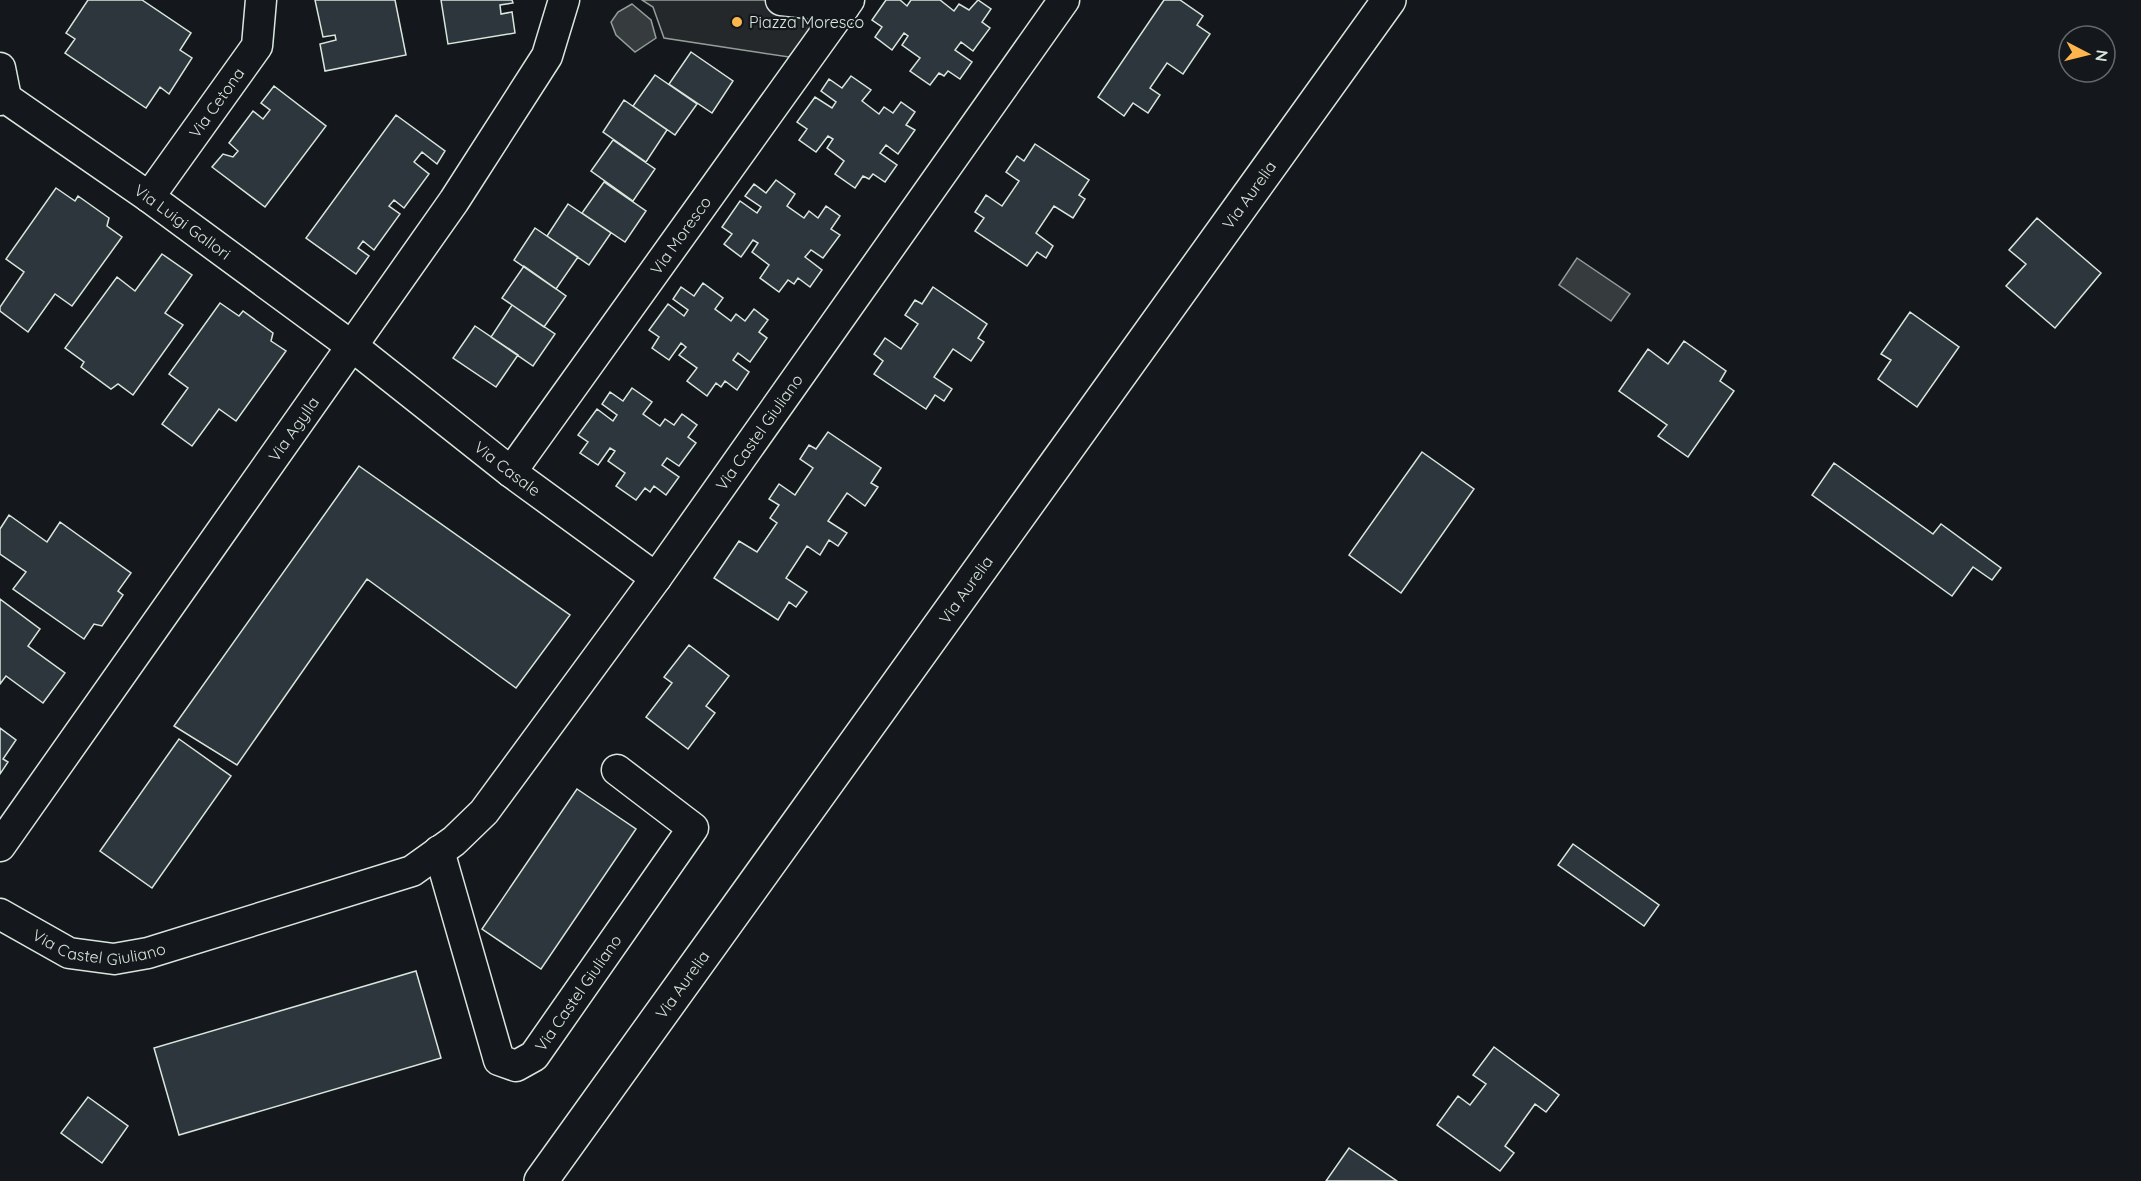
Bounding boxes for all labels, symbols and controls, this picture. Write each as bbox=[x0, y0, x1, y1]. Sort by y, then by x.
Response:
place label: Piazza Moresco bbox=[749, 12, 864, 32]
marker: Piazza Moresco bbox=[730, 15, 744, 29]
north arrow bbox=[2057, 24, 2117, 84]
text: N bbox=[2091, 49, 2113, 63]
street label: Via Cetona bbox=[185, 64, 248, 142]
street label: Via Aurelia bbox=[1218, 157, 1280, 233]
street label: Via Luigi Gallori bbox=[131, 180, 235, 264]
street label: Via Moresco bbox=[646, 192, 715, 278]
street label: Via Castel Giuliano bbox=[711, 370, 807, 494]
street label: Via Agylla bbox=[264, 393, 323, 465]
street label: Via Casale bbox=[470, 437, 544, 500]
street label: Via Aurelia bbox=[934, 552, 997, 628]
street label: Via Castel Giuliano bbox=[29, 925, 168, 969]
street label: Via Castel Giuliano bbox=[530, 931, 626, 1055]
street label: Via Aurelia bbox=[651, 946, 713, 1022]

